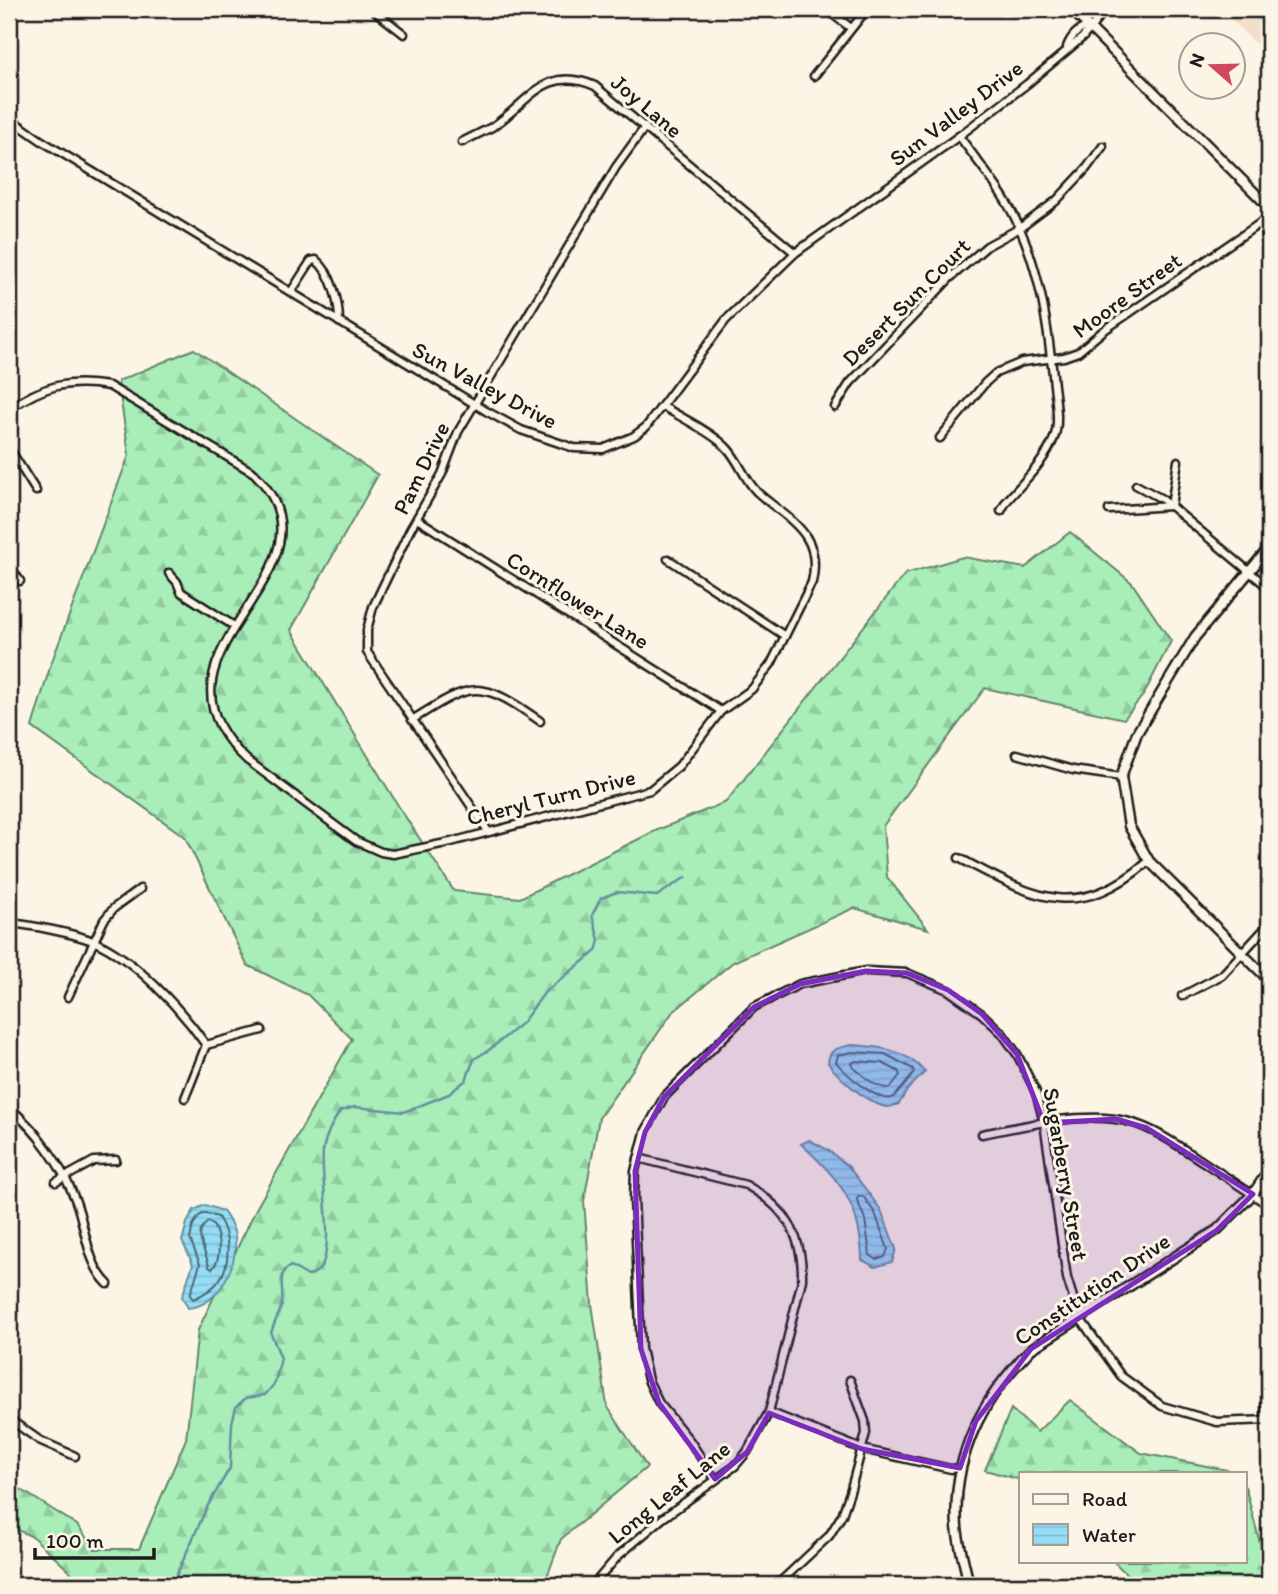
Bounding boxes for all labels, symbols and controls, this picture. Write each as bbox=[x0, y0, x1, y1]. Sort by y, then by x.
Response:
north arrow bbox=[1176, 32, 1246, 102]
text: N bbox=[1183, 50, 1209, 70]
street label: Sun Valley Drive bbox=[884, 54, 1028, 172]
street label: Joy Lane bbox=[606, 68, 688, 144]
street label: Desert Sun Court bbox=[836, 232, 976, 372]
street label: Moore Street bbox=[1067, 246, 1187, 344]
street label: Sun Valley Drive bbox=[408, 335, 562, 435]
street label: Pam Drive bbox=[387, 417, 455, 519]
street label: Cornflower Lane bbox=[501, 545, 655, 655]
street label: Cheryl Turn Drive bbox=[464, 763, 638, 831]
street label: Sugarberry Street bbox=[1037, 1085, 1095, 1263]
street label: Constitution Drive bbox=[1009, 1227, 1175, 1351]
street label: Long Leaf Lane bbox=[602, 1434, 736, 1550]
legend bbox=[1019, 1472, 1246, 1562]
text: Road bbox=[1082, 1486, 1128, 1511]
scale bar bbox=[35, 1517, 154, 1561]
text: Water bbox=[1082, 1522, 1136, 1547]
text: 100 m bbox=[46, 1528, 104, 1553]

